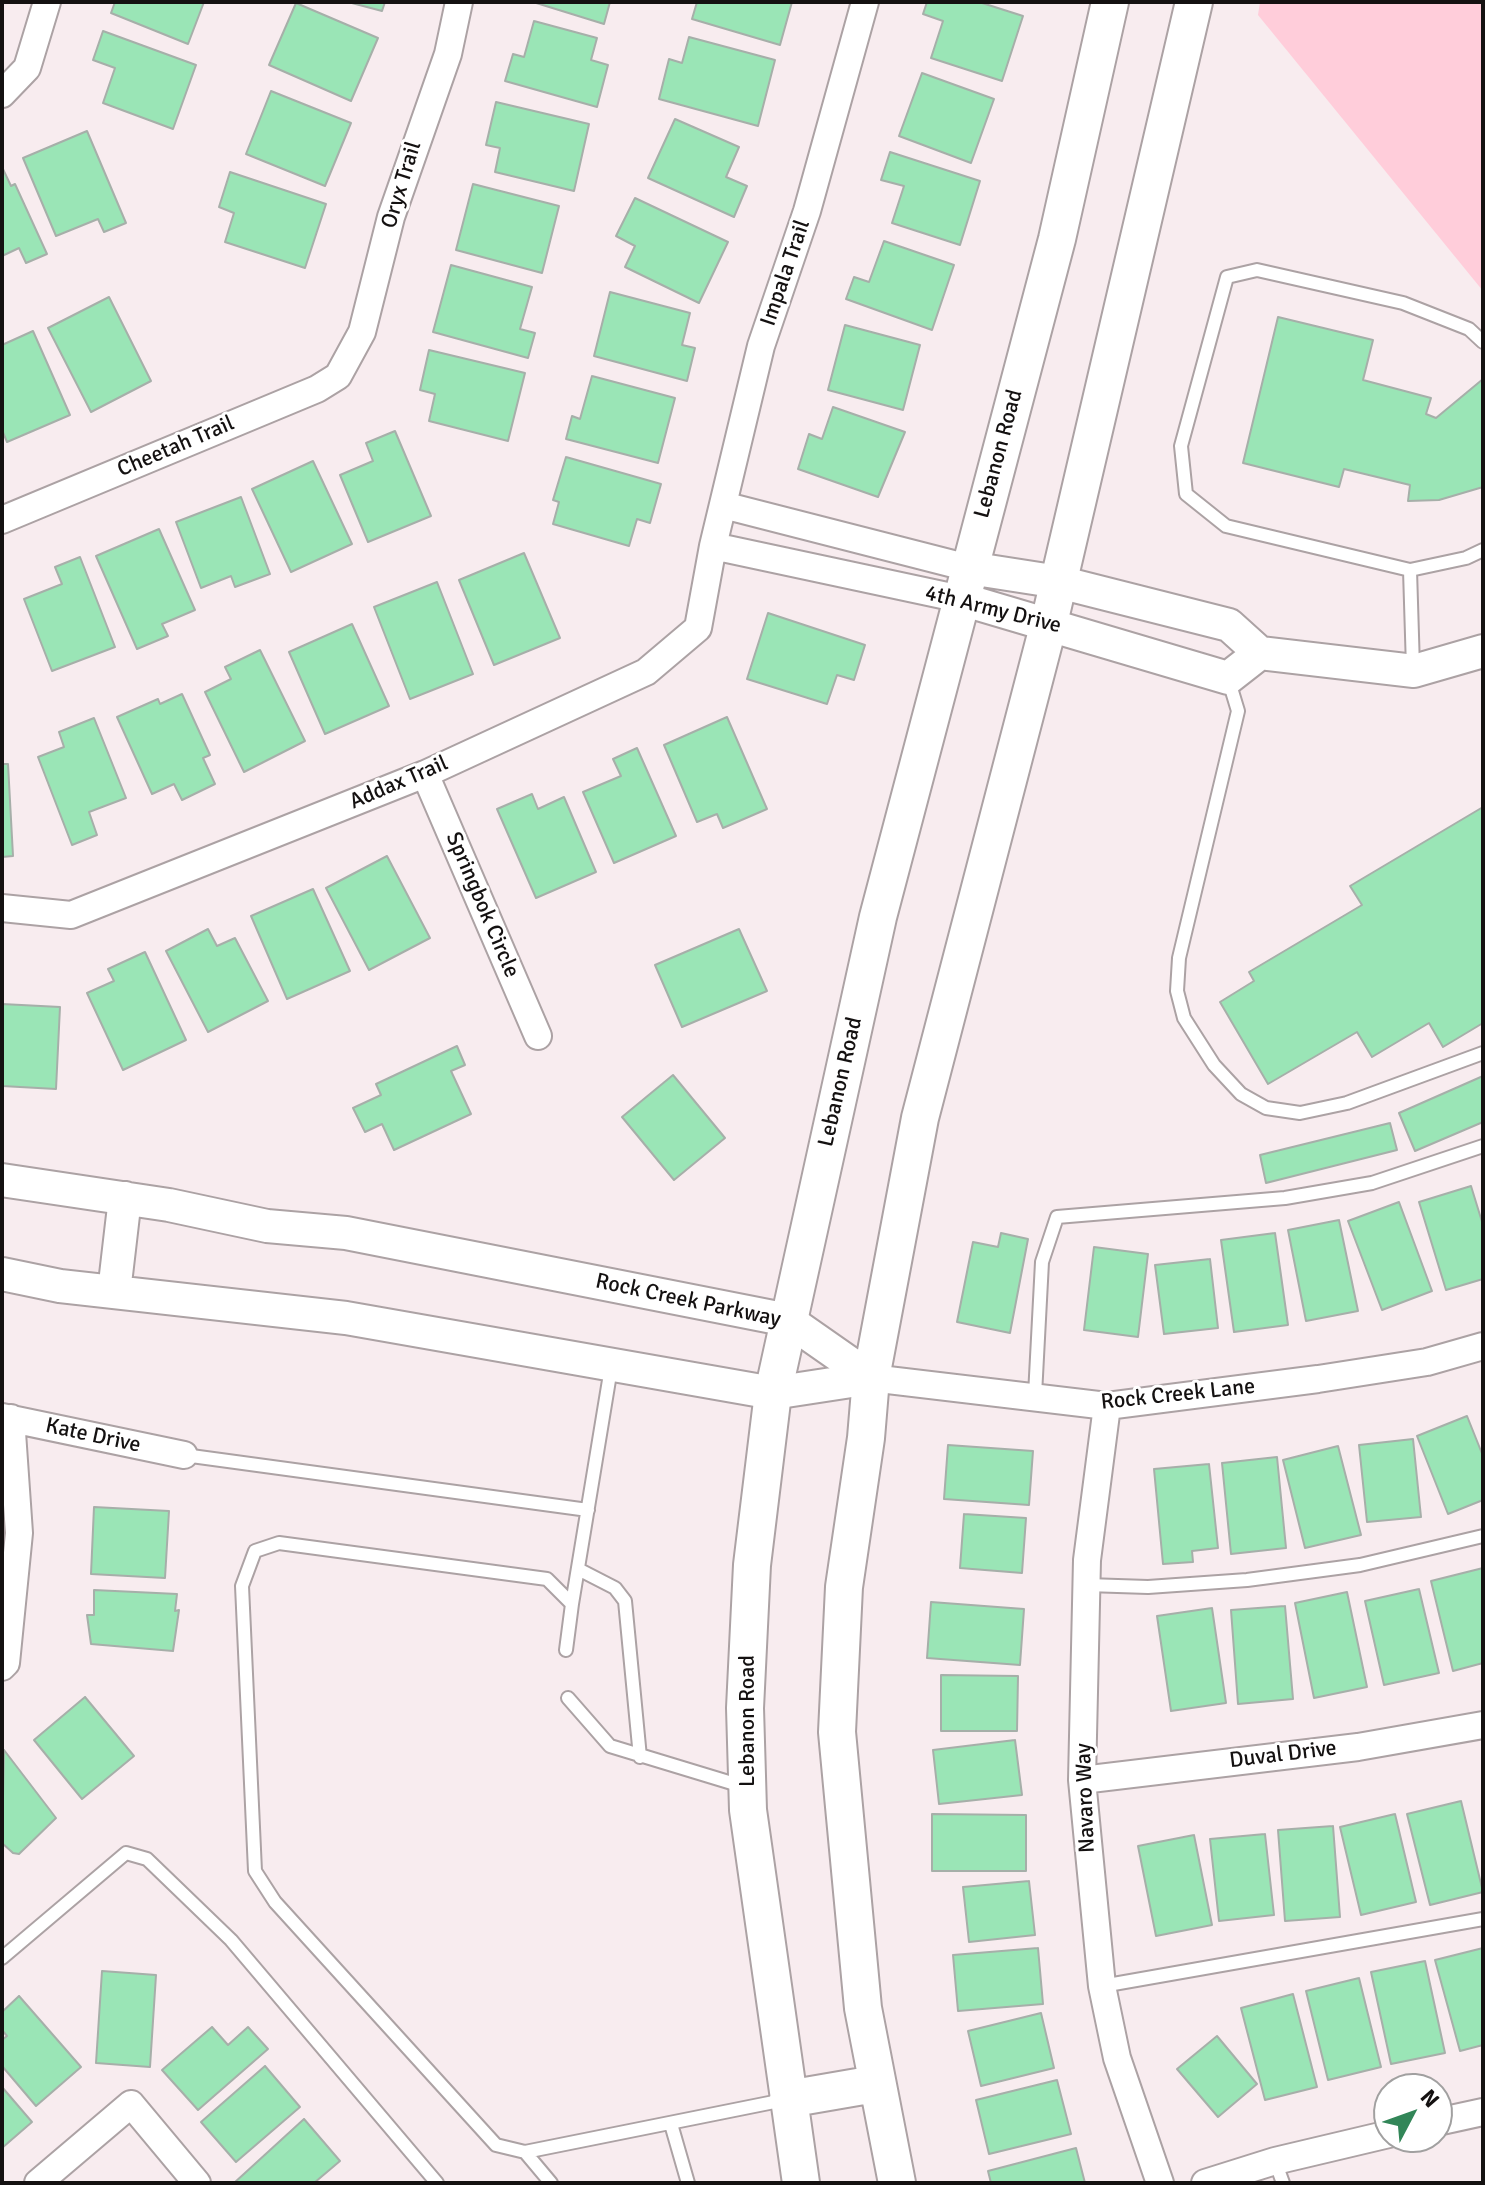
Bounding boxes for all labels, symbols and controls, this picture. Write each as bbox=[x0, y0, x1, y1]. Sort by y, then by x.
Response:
street label: Oryx Trail bbox=[376, 138, 428, 232]
street label: Impala Trail bbox=[756, 216, 816, 330]
street label: Lebanon Road bbox=[969, 387, 1029, 521]
street label: Cheetah Trail bbox=[114, 411, 238, 483]
street label: 4th Army Drive bbox=[922, 580, 1064, 640]
street label: Addax Trail bbox=[346, 751, 452, 815]
street label: Springbok Circle bbox=[439, 828, 525, 982]
street label: Lebanon Road bbox=[813, 1015, 869, 1149]
street label: Rock Creek Parkway bbox=[593, 1268, 783, 1334]
street label: Rock Creek Lane bbox=[1100, 1374, 1256, 1416]
street label: Kate Drive bbox=[43, 1413, 143, 1459]
street label: Lebanon Road bbox=[735, 1655, 761, 1787]
street label: Duval Drive bbox=[1228, 1735, 1338, 1775]
street label: Navaro Way bbox=[1071, 1743, 1101, 1853]
north arrow bbox=[1373, 2073, 1453, 2153]
text: N bbox=[1415, 2084, 1445, 2113]

